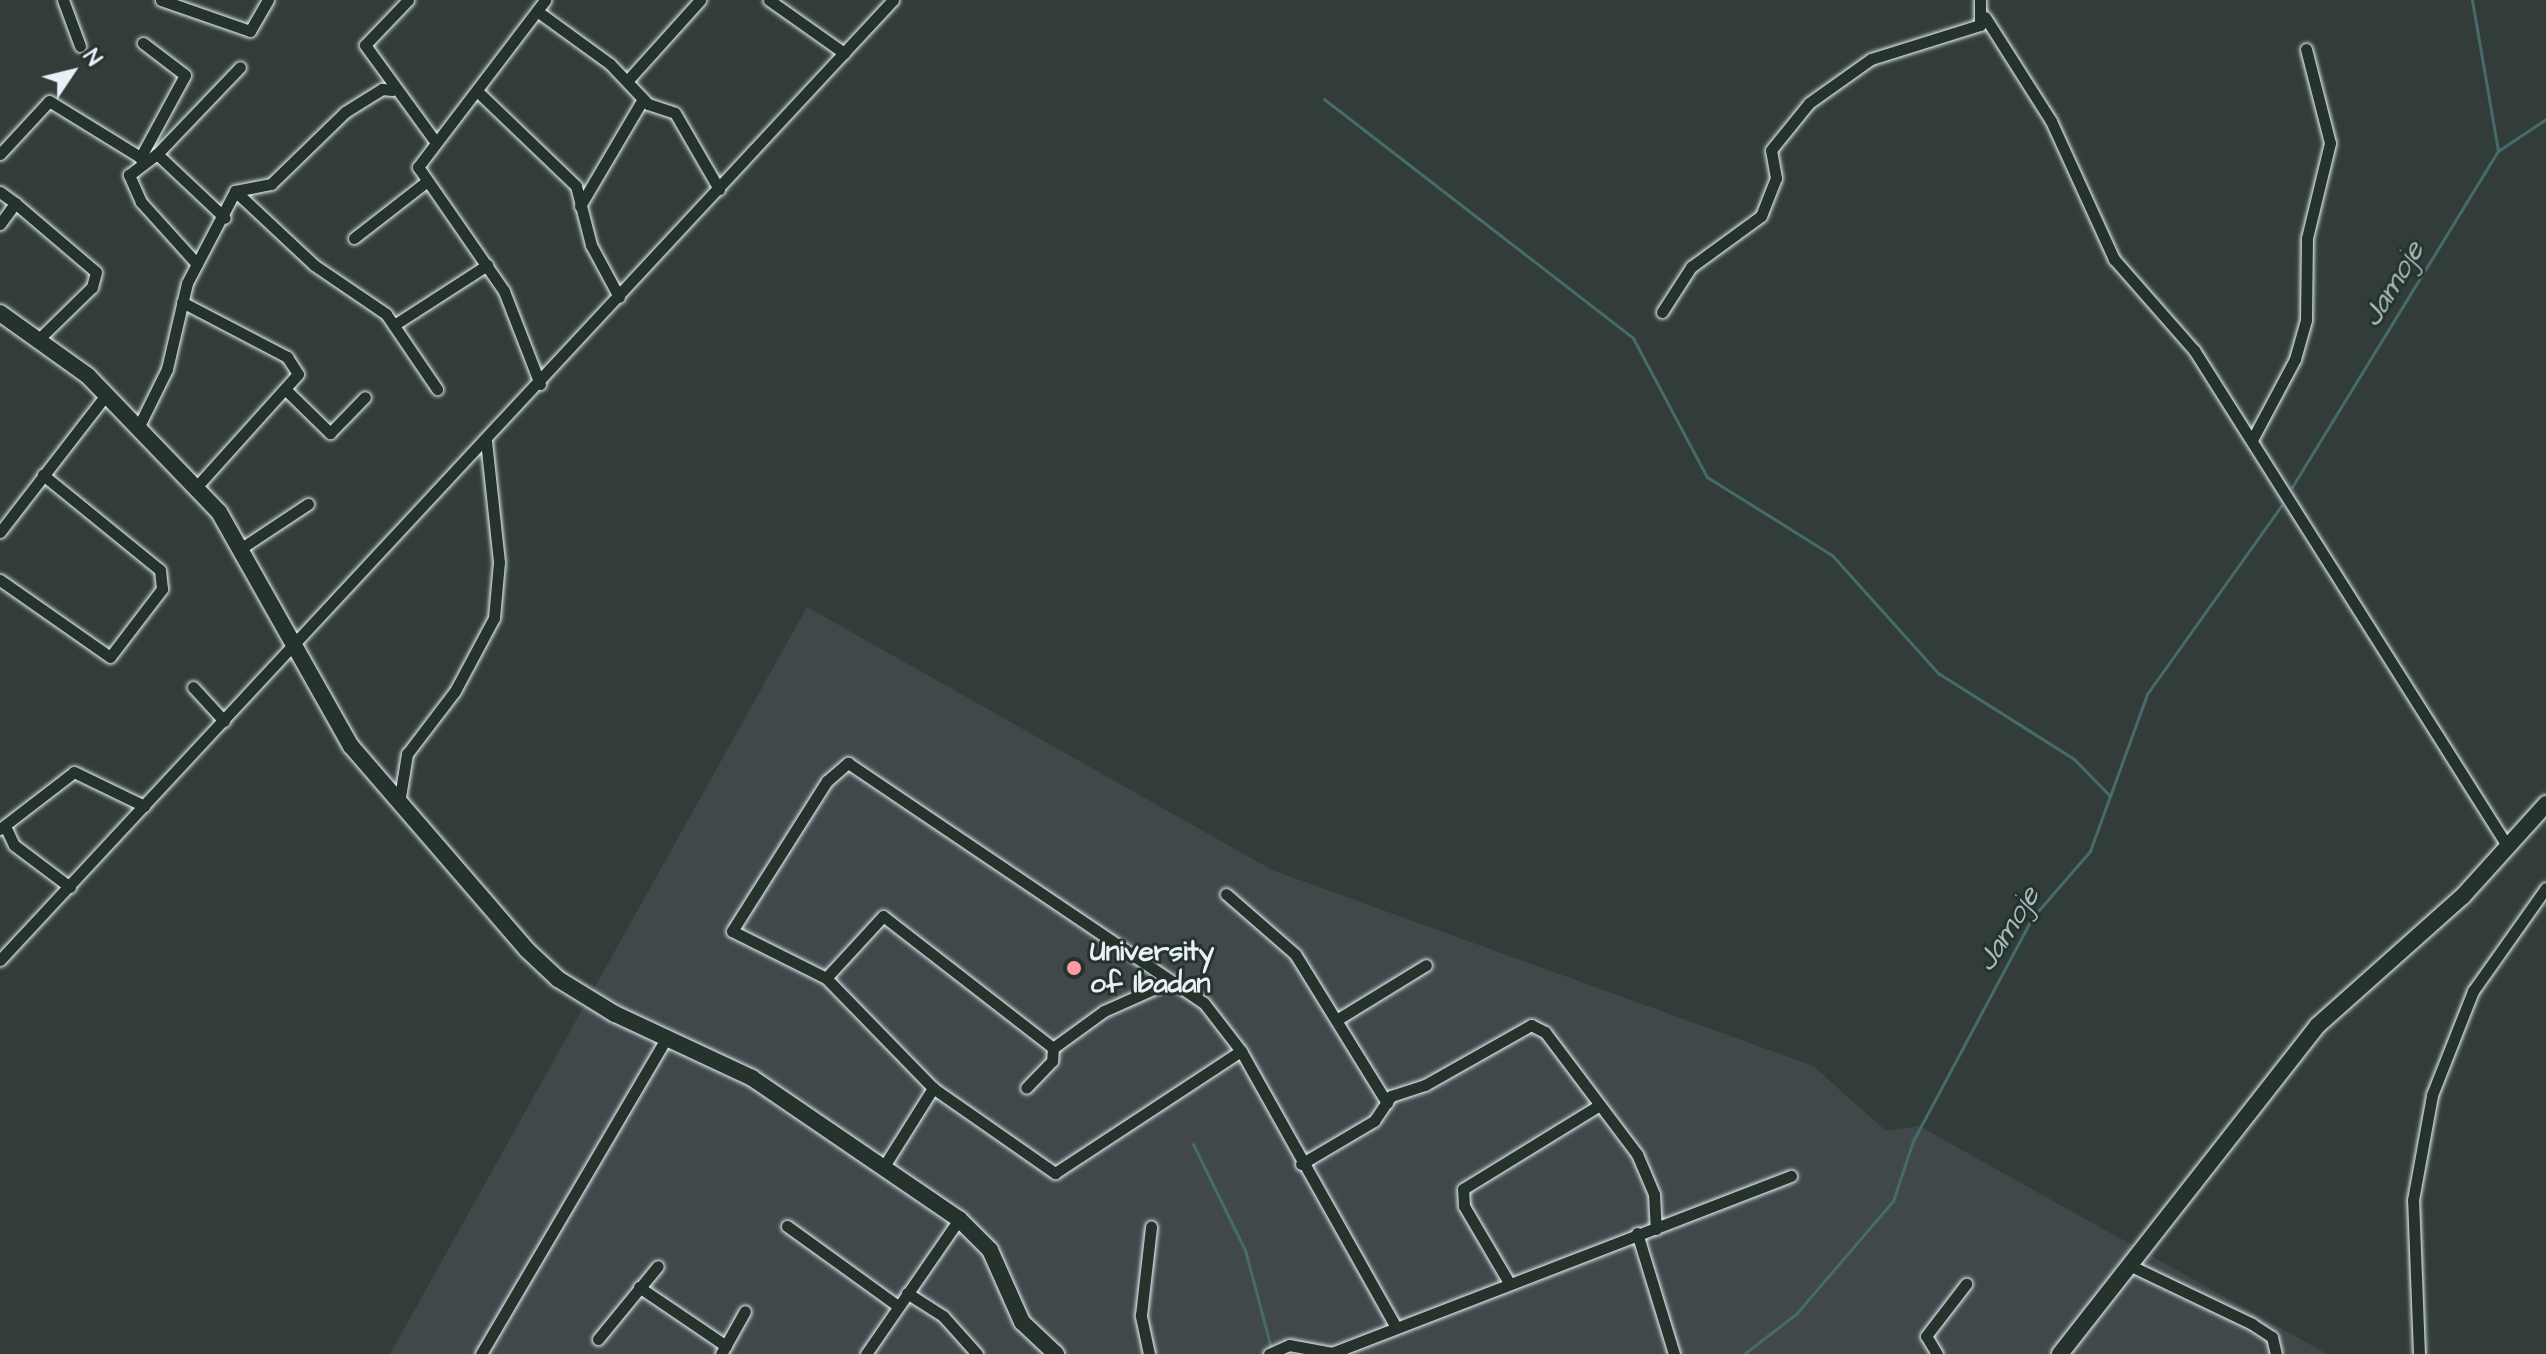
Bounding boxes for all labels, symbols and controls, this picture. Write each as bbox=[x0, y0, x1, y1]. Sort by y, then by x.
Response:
north arrow bbox=[32, 32, 112, 112]
text: N bbox=[75, 43, 109, 72]
water label: Jamoje bbox=[2354, 235, 2432, 333]
water label: Jamoje bbox=[1968, 880, 2048, 978]
place label: University of Ibadan bbox=[1090, 935, 1214, 1001]
marker: University of Ibadan bbox=[1065, 959, 1083, 977]

